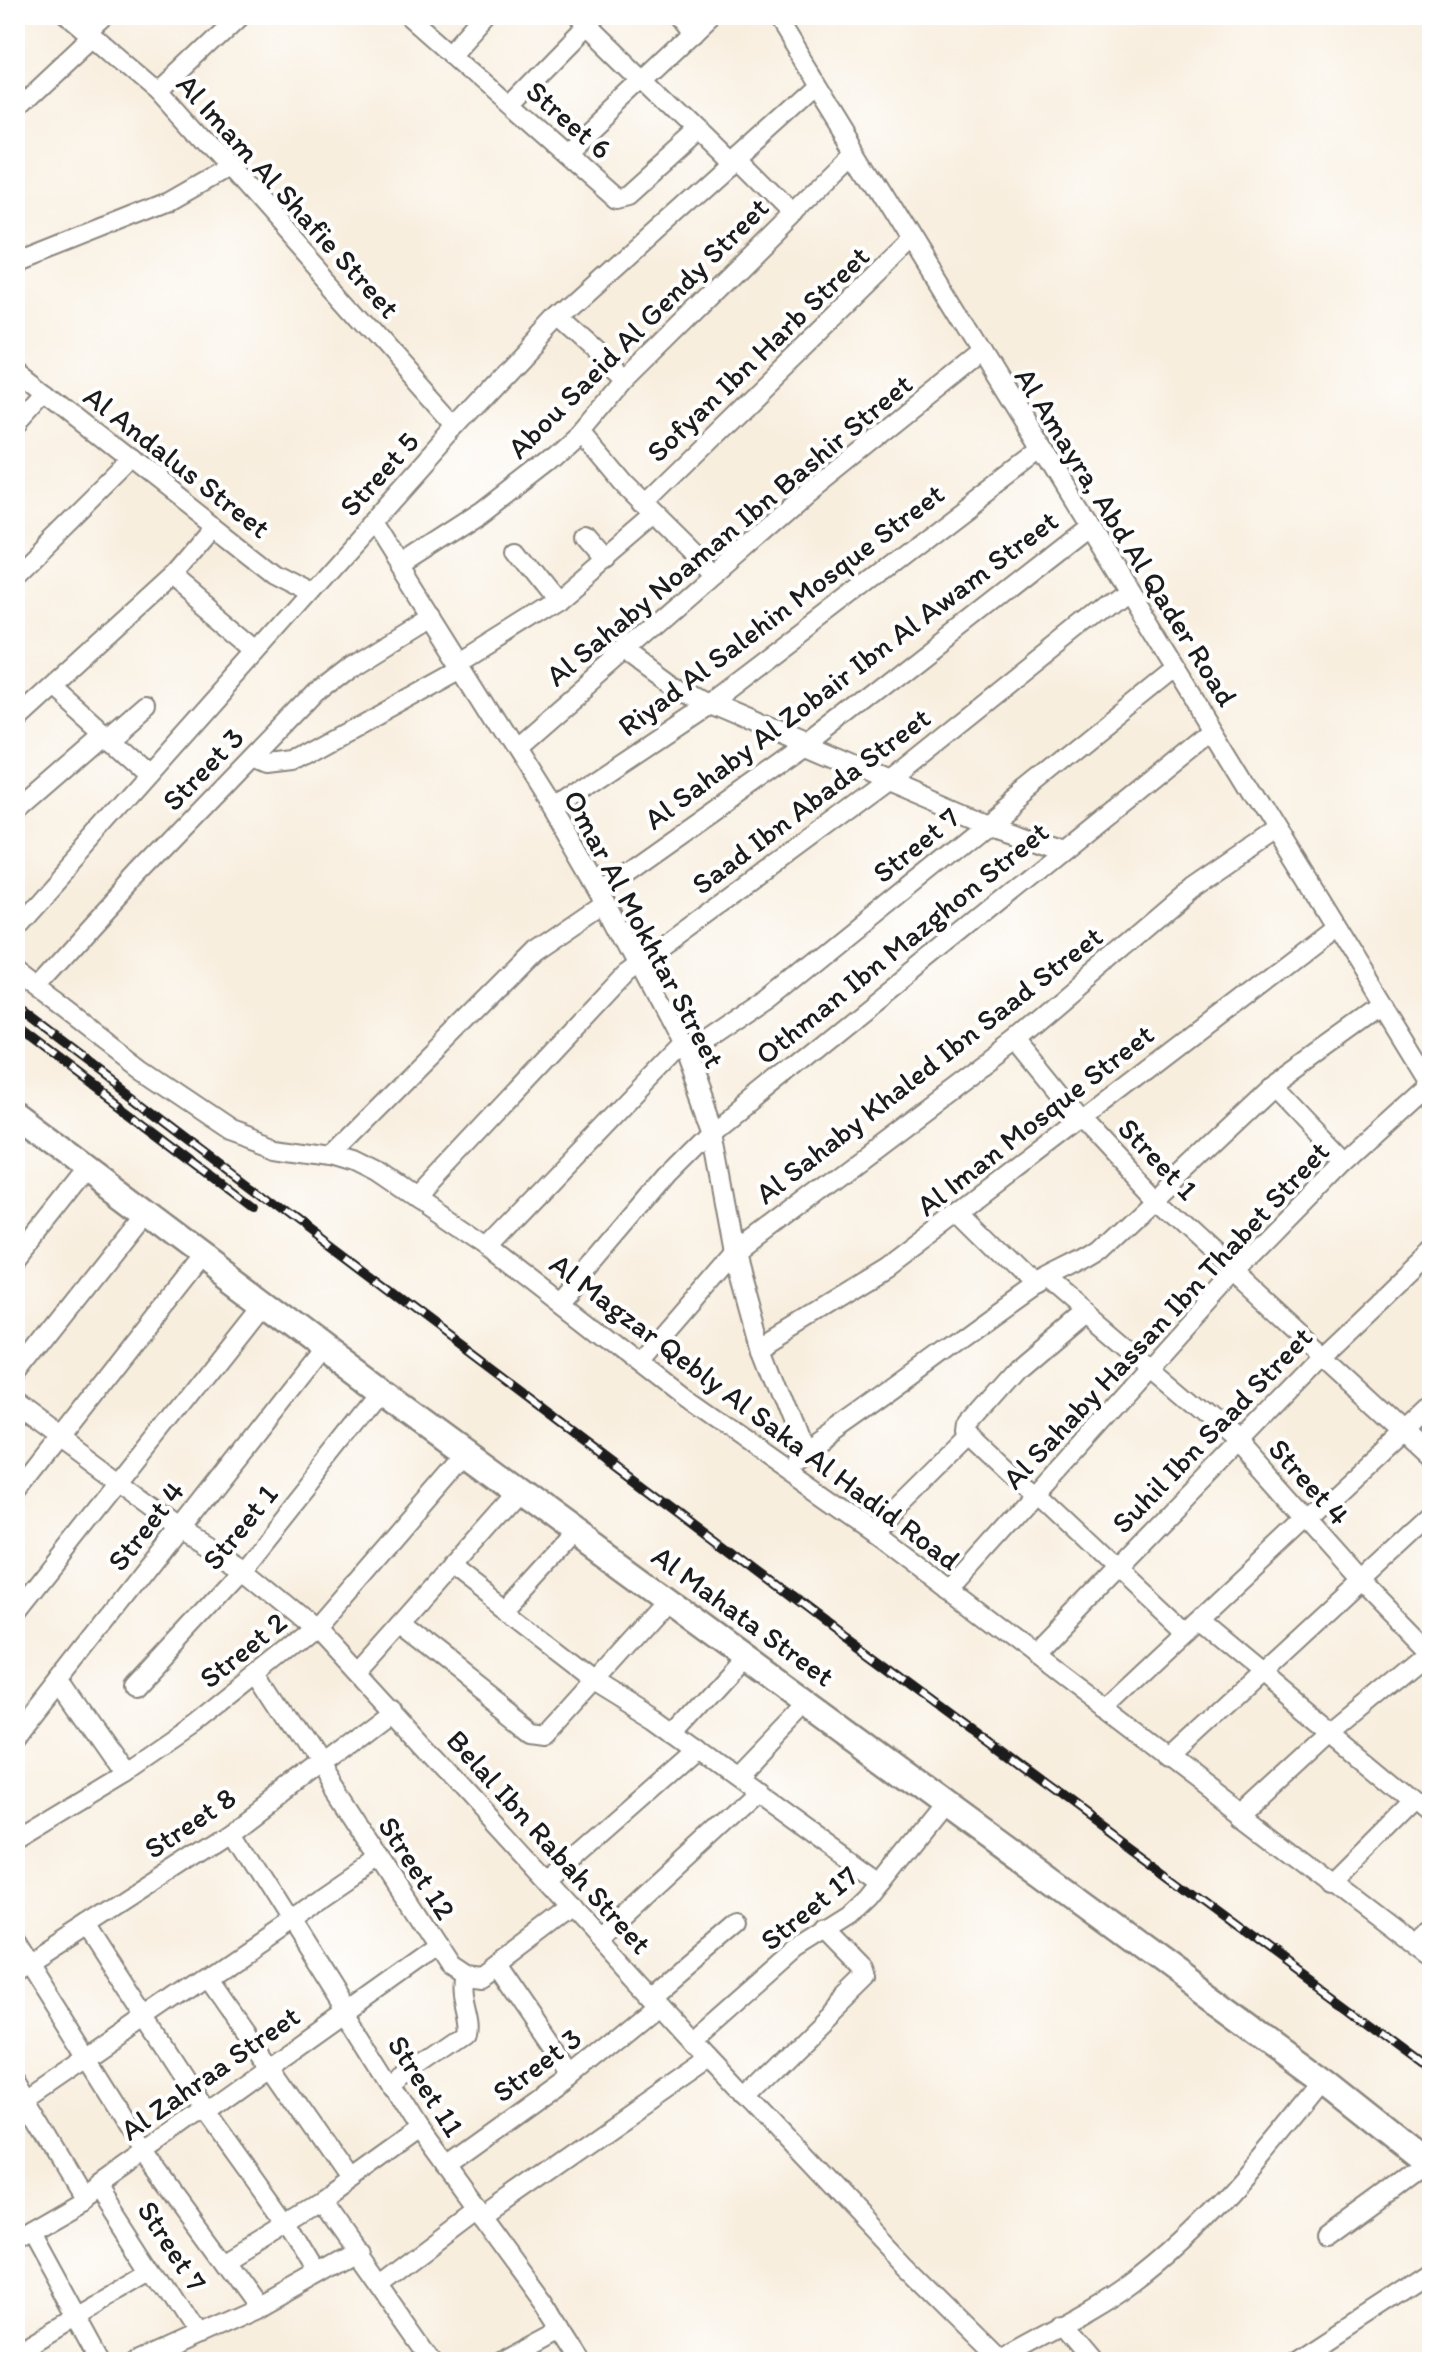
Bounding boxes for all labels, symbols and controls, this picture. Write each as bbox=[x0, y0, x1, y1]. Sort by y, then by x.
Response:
street label: Al Imam Al Shafie Street bbox=[169, 66, 408, 326]
street label: Street 6 bbox=[519, 72, 620, 167]
street label: Abou Saeid Al Gendy Street bbox=[499, 189, 776, 466]
street label: Sofyan Ibn Harb Street bbox=[638, 238, 877, 470]
street label: Al Amayra, Abd Al Qader Road bbox=[1007, 360, 1246, 713]
street label: Al Sahaby Noaman Ibn Bashir Street bbox=[538, 365, 920, 694]
street label: Al Andalus Street bbox=[77, 377, 278, 546]
street label: Street 5 bbox=[331, 423, 426, 524]
street label: Riyad Al Salehin Mosque Street bbox=[610, 475, 951, 744]
street label: Al Sahaby Al Zobair Ibn Al Awam Street bbox=[636, 502, 1065, 837]
street label: Saad Ibn Abada Street bbox=[684, 699, 937, 902]
street label: Street 3 bbox=[154, 719, 252, 818]
street label: Omar Al Mokhtar Street bbox=[555, 783, 733, 1074]
street label: Street 7 bbox=[865, 798, 967, 891]
street label: Othman Ibn Mazghon Street bbox=[748, 813, 1056, 1072]
street label: Al Sahaby Khaled Ibn Saad Street bbox=[748, 917, 1110, 1212]
street label: Al Iman Mosque Street bbox=[909, 1015, 1161, 1224]
street label: Street 1 bbox=[1110, 1110, 1206, 1208]
street label: Al Sahaby Hassan Ibn Thabet Street bbox=[994, 1133, 1337, 1496]
street label: Al Magzar Qebly Al Saka Al Hadid Road bbox=[543, 1245, 968, 1579]
street label: Suhil Ibn Saad Street bbox=[1103, 1319, 1320, 1541]
street label: Street 4 bbox=[1261, 1431, 1358, 1533]
street label: Street 4 bbox=[99, 1473, 192, 1578]
street label: Street 1 bbox=[194, 1476, 285, 1577]
street label: Al Mahata Street bbox=[645, 1537, 842, 1694]
street label: Street 2 bbox=[191, 1603, 294, 1696]
street label: Belal Ibn Rabah Street bbox=[439, 1722, 660, 1961]
street label: Street 8 bbox=[137, 1779, 243, 1867]
street label: Street 12 bbox=[370, 1809, 465, 1927]
street label: Street 17 bbox=[752, 1857, 865, 1958]
street label: Al Zahraa Street bbox=[113, 1997, 307, 2148]
street label: Street 3 bbox=[485, 2019, 589, 2110]
street label: Street 11 bbox=[380, 2028, 473, 2144]
street label: Street 7 bbox=[129, 2193, 215, 2298]

